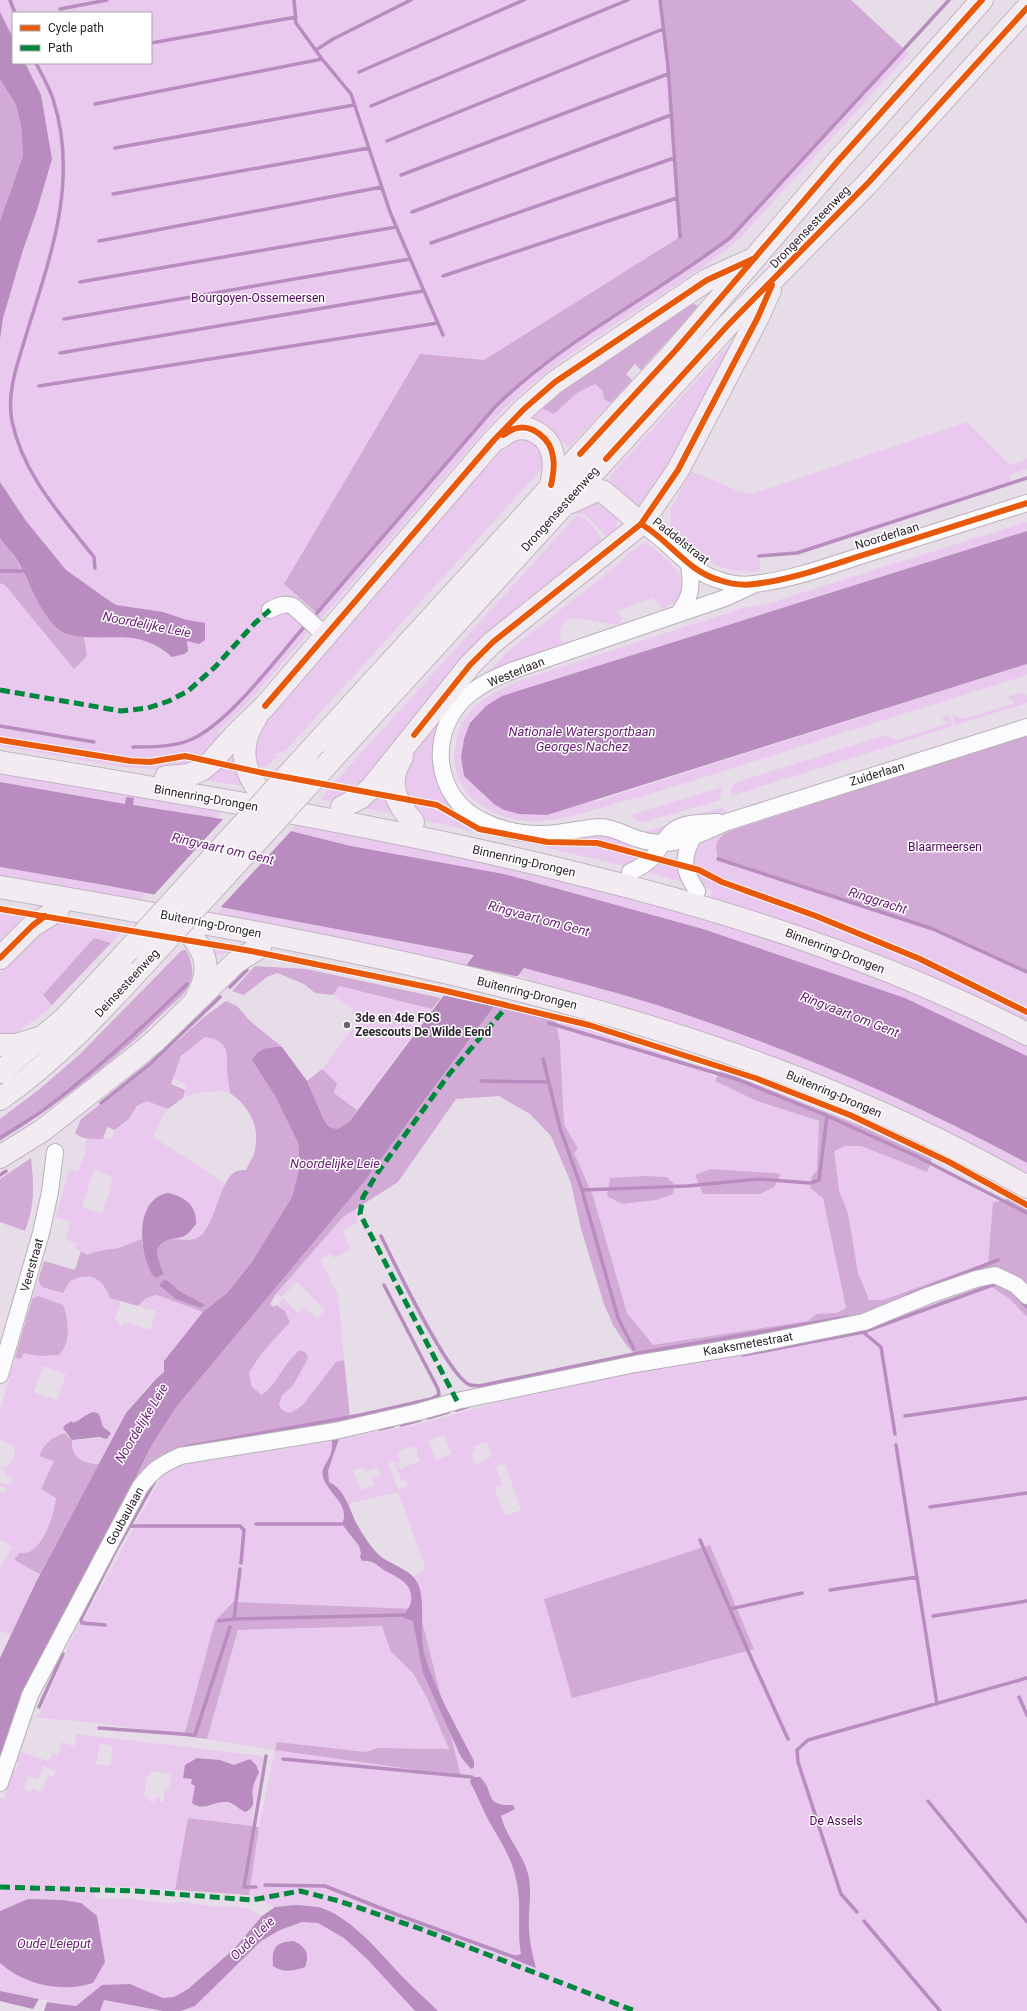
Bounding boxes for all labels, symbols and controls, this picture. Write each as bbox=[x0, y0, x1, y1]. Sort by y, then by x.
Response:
legend bbox=[12, 12, 152, 64]
text: Cycle path bbox=[48, 21, 104, 35]
text: Path bbox=[48, 41, 73, 55]
street label: Drongensesteenweg bbox=[767, 183, 853, 271]
park label: Bourgoyen-Ossemeersen bbox=[191, 291, 325, 305]
street label: Drongensesteenweg bbox=[518, 464, 602, 554]
street label: Paddelstraat bbox=[650, 515, 712, 567]
street label: Noorderlaan bbox=[853, 520, 921, 552]
water label: Noordelijke Leie bbox=[101, 609, 193, 640]
street label: Westerlaan bbox=[486, 654, 546, 690]
water label: Nationale Watersportbaan Georges Nachez bbox=[508, 724, 656, 754]
street label: Zuiderlaan bbox=[848, 759, 906, 789]
street label: Binnenring-Drongen bbox=[153, 782, 259, 814]
water label: Ringvaart om Gent bbox=[170, 829, 276, 868]
park label: Blaarmeersen bbox=[908, 840, 982, 854]
street label: Binnenring-Drongen bbox=[471, 842, 577, 880]
water label: Ringgracht bbox=[847, 884, 910, 917]
water label: Ringvaart om Gent bbox=[487, 898, 592, 939]
street label: Buitenring-Drongen bbox=[159, 907, 263, 941]
street label: Binnenring-Drongen bbox=[783, 926, 887, 976]
street label: Deinsesteenweg bbox=[92, 946, 162, 1020]
street label: Buitenring-Drongen bbox=[476, 974, 578, 1012]
water label: Ringvaart om Gent bbox=[798, 989, 902, 1040]
place label: 3de en 4de FOS Zeescouts De Wilde Eend bbox=[355, 1011, 491, 1039]
marker: 3de en 4de FOS Zeescouts De Wilde Eend bbox=[342, 1020, 352, 1030]
street label: Buitenring-Drongen bbox=[784, 1068, 884, 1120]
water label: Noordelijke Leie bbox=[290, 1156, 380, 1171]
street label: Veerstraat bbox=[18, 1237, 46, 1293]
street label: Kaaksmetestraat bbox=[702, 1329, 794, 1359]
water label: Noordelijke Leie bbox=[112, 1381, 171, 1466]
street label: Goubaulaan bbox=[103, 1485, 147, 1547]
park label: De Assels bbox=[810, 1814, 862, 1828]
water label: Oude Leie bbox=[227, 1913, 278, 1963]
water label: Oude Leieput bbox=[17, 1936, 92, 1951]

